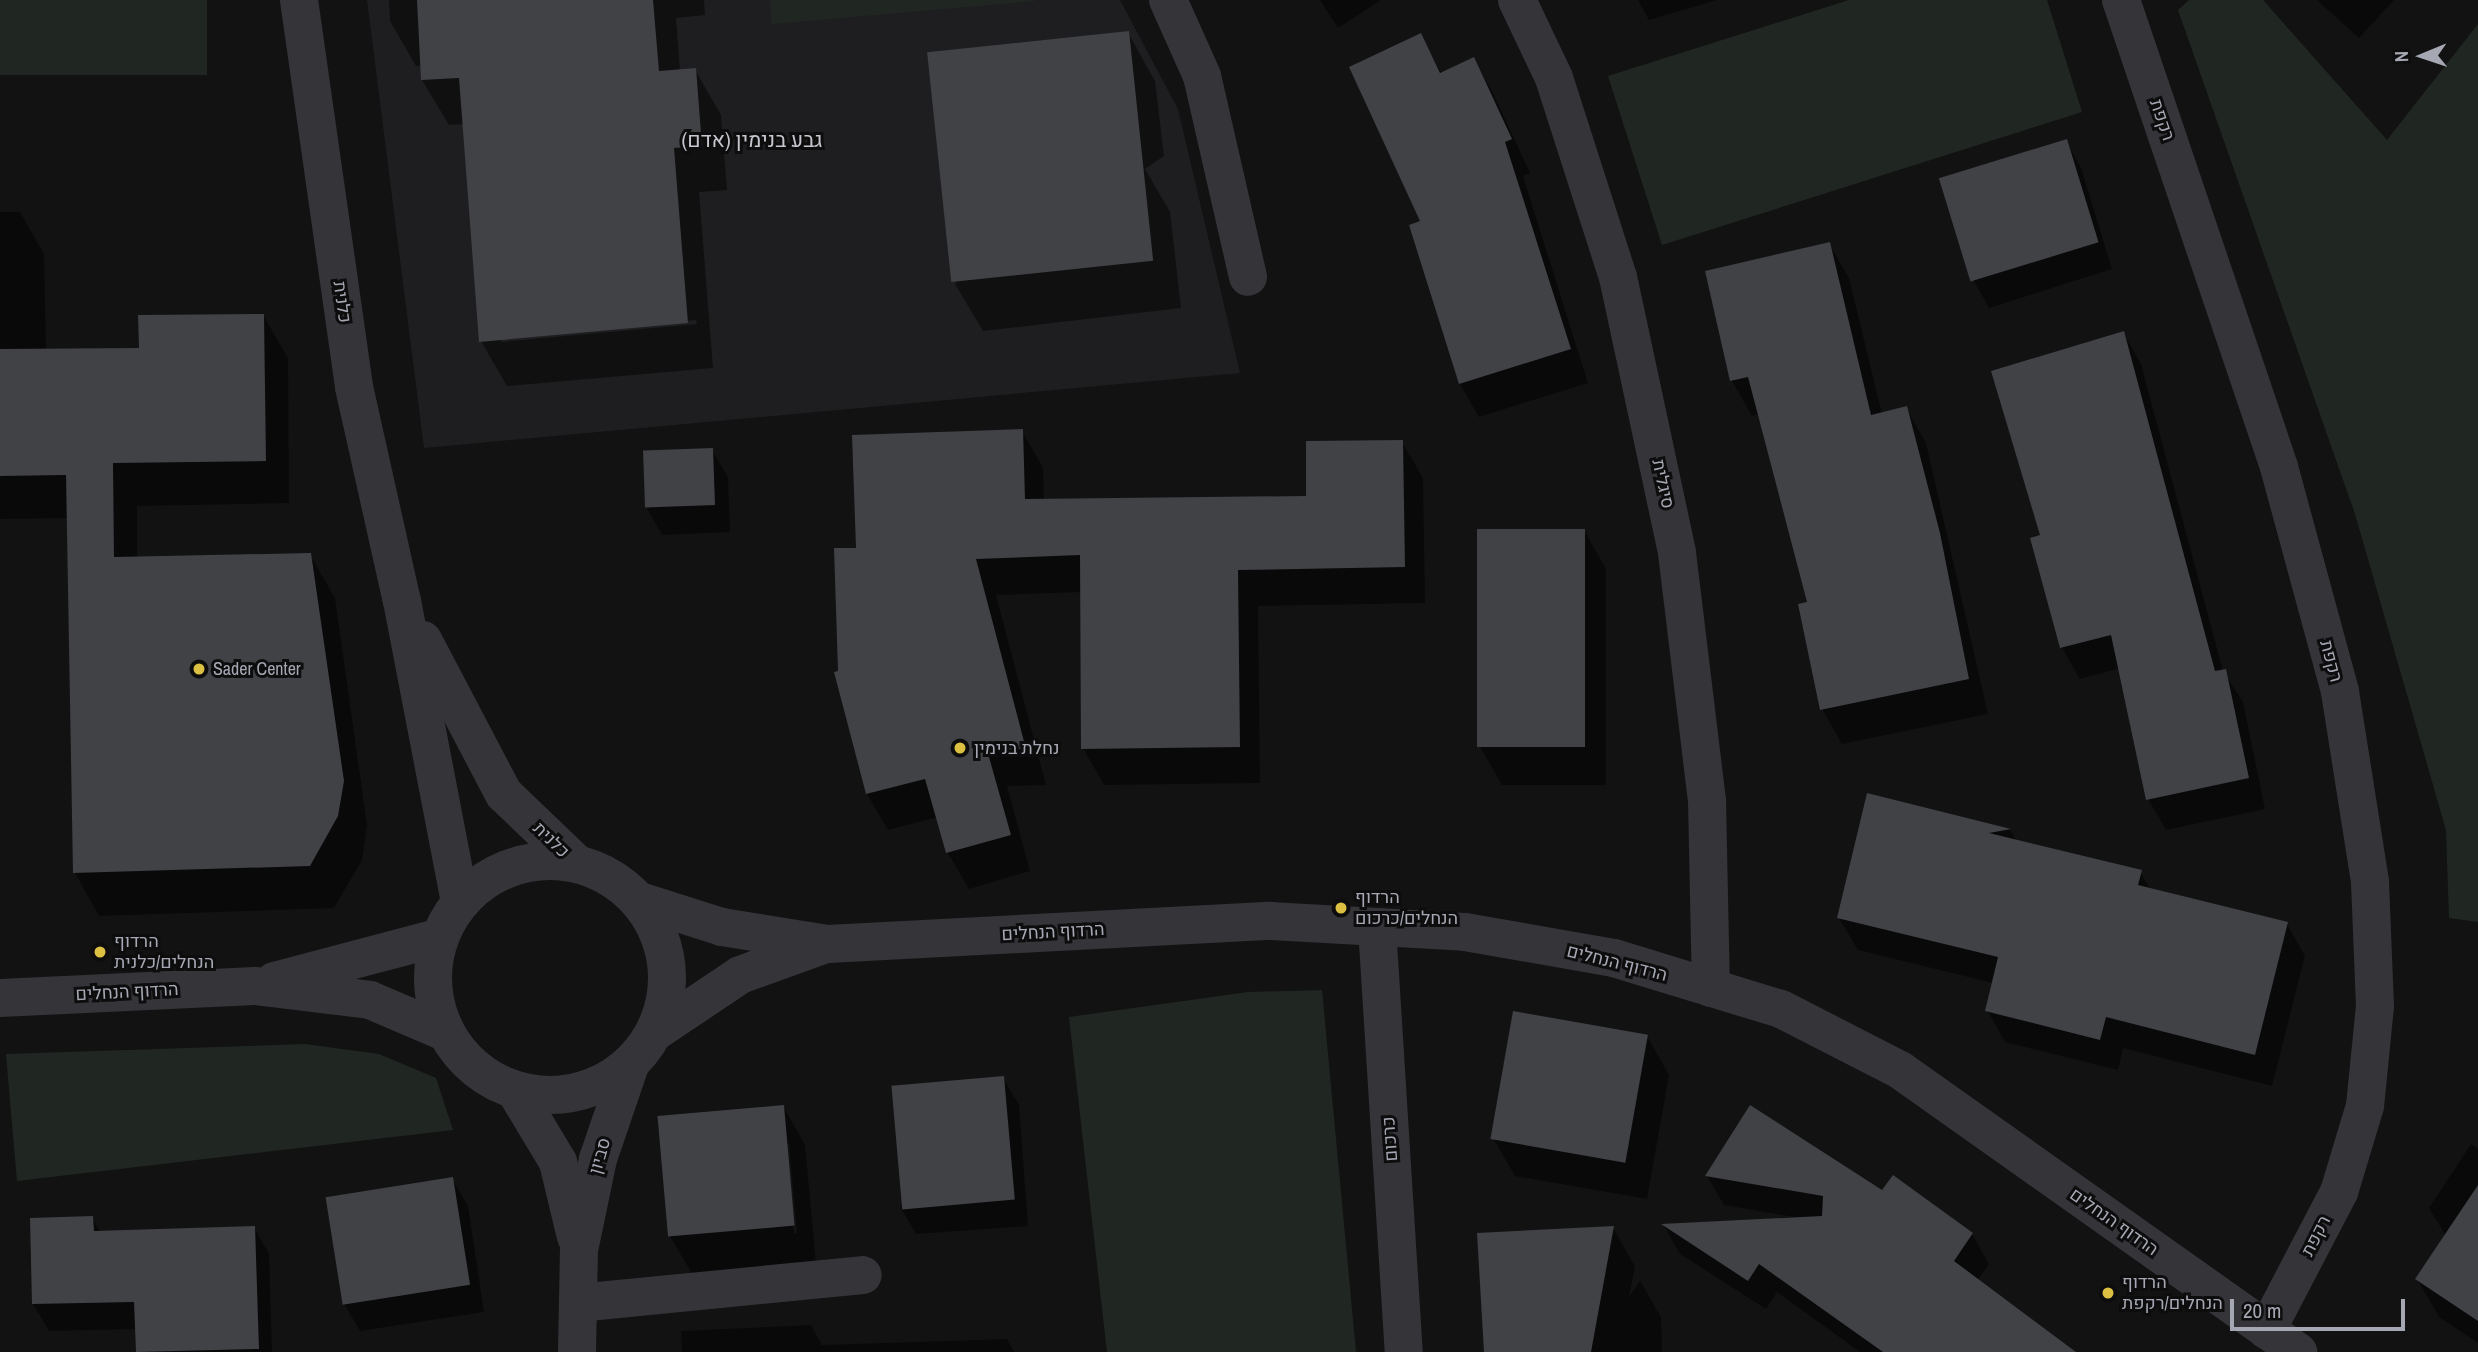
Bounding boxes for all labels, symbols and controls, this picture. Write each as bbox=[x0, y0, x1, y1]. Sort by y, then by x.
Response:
north arrow bbox=[2387, 21, 2457, 91]
text: N bbox=[2388, 51, 2414, 63]
street label: רקפת bbox=[2145, 96, 2179, 144]
district label: גבע בנימין (אדם) bbox=[682, 127, 822, 153]
street label: כלנית bbox=[328, 280, 356, 324]
street label: סיגלית bbox=[1647, 457, 1679, 511]
street label: רקפת bbox=[2315, 638, 2347, 684]
place label: Sader Center bbox=[213, 658, 301, 680]
marker: Sader Center bbox=[191, 661, 207, 677]
place label: נחלת בנימין bbox=[974, 737, 1059, 759]
marker: נחלת בנימין bbox=[952, 740, 968, 756]
street label: כלנית bbox=[528, 818, 574, 862]
place label: הרדוף הנחלים/כרכום bbox=[1355, 887, 1458, 930]
marker: הרדוף הנחלים/כרכום bbox=[1333, 900, 1349, 916]
street label: הרדוף הנחלים bbox=[1001, 919, 1105, 945]
place label: הרדוף הנחלים/כלנית bbox=[114, 931, 214, 974]
street label: הרדוף הנחלים bbox=[1564, 940, 1670, 986]
marker: הרדוף הנחלים/כלנית bbox=[92, 944, 108, 960]
street label: הרדוף הנחלים bbox=[75, 979, 179, 1005]
street label: כרכום bbox=[1378, 1116, 1402, 1162]
street label: סביון bbox=[585, 1135, 615, 1177]
street label: הרדוף הנחלים bbox=[2066, 1184, 2162, 1260]
street label: רקפת bbox=[2297, 1212, 2335, 1260]
place label: הרדוף הנחלים/רקפת bbox=[2122, 1272, 2223, 1314]
marker: הרדוף הנחלים/רקפת bbox=[2100, 1285, 2116, 1301]
scale bar bbox=[2233, 1286, 2408, 1330]
text: 20 m bbox=[2243, 1296, 2281, 1325]

